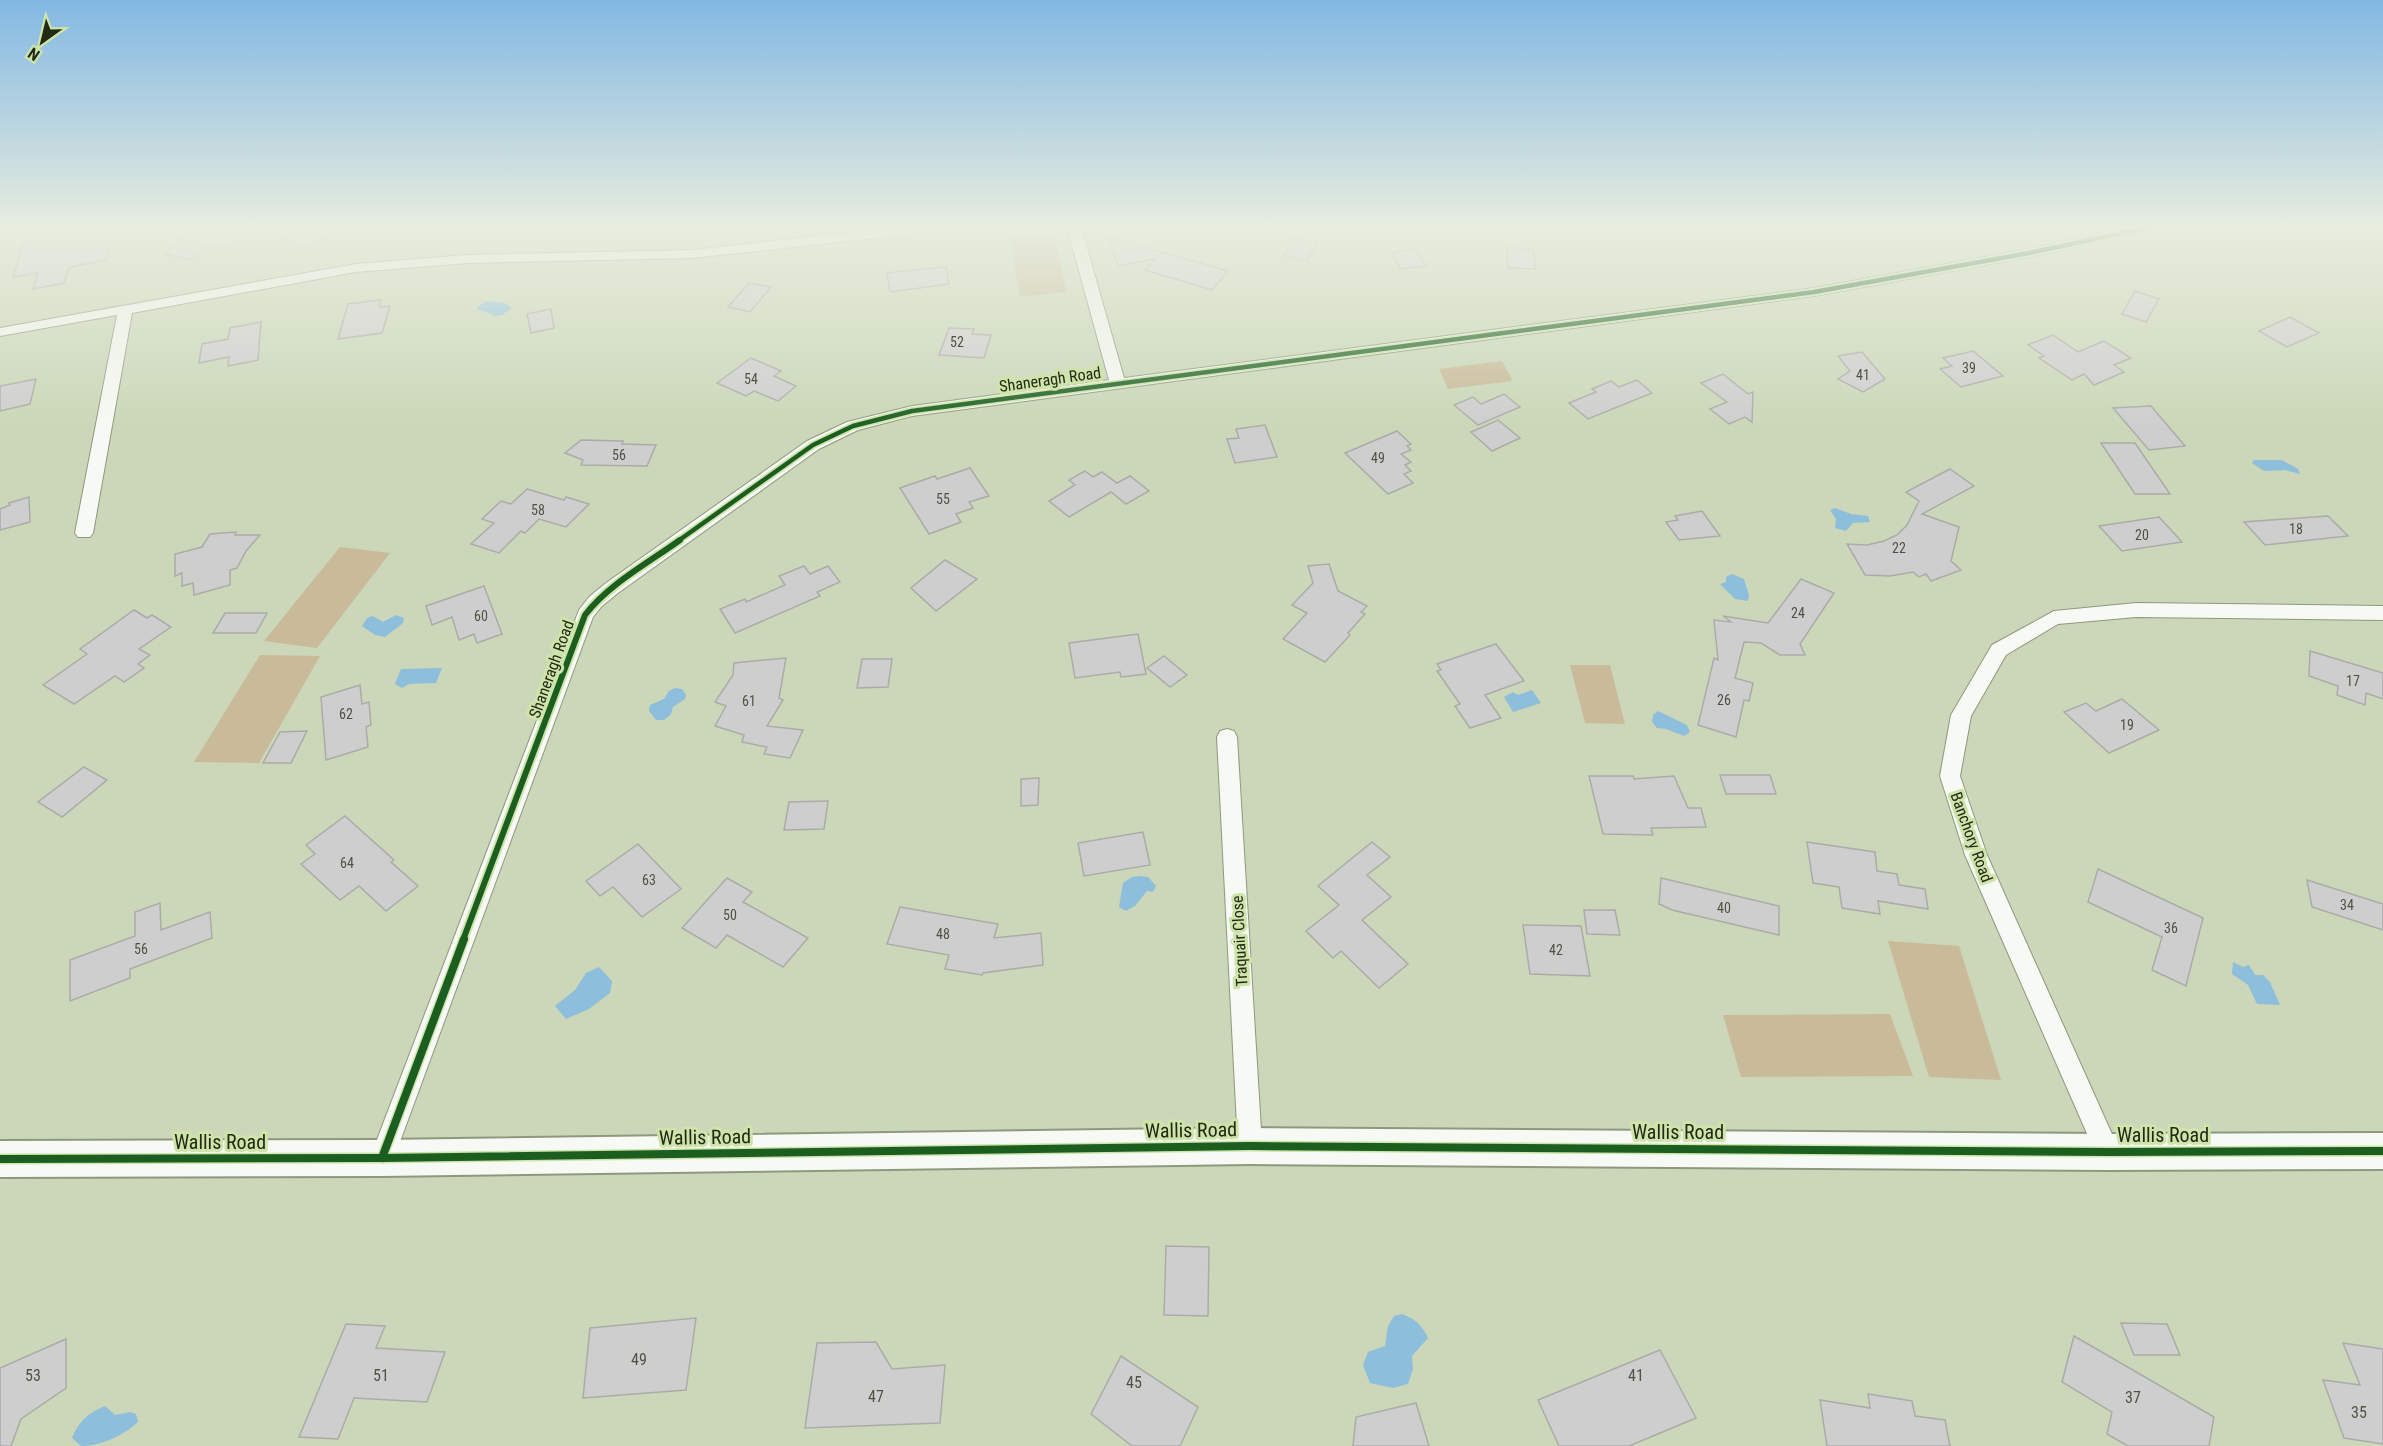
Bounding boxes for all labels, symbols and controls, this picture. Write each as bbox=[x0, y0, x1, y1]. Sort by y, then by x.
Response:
north arrow bbox=[12, 12, 72, 72]
text: N bbox=[25, 43, 43, 65]
house number: 52 bbox=[950, 334, 964, 350]
house number: 39 bbox=[1962, 360, 1976, 376]
street label: Shaneragh Road bbox=[998, 363, 1102, 396]
house number: 41 bbox=[1856, 367, 1870, 383]
house number: 54 bbox=[744, 371, 758, 387]
house number: 56 bbox=[612, 447, 626, 463]
house number: 49 bbox=[1371, 450, 1385, 466]
house number: 55 bbox=[936, 491, 950, 507]
house number: 58 bbox=[531, 502, 545, 518]
house number: 18 bbox=[2289, 521, 2303, 537]
house number: 20 bbox=[2135, 527, 2149, 543]
house number: 22 bbox=[1892, 540, 1906, 556]
house number: 24 bbox=[1791, 605, 1805, 621]
house number: 60 bbox=[474, 608, 488, 624]
street label: Shaneragh Road bbox=[525, 618, 578, 721]
house number: 17 bbox=[2346, 673, 2360, 689]
house number: 26 bbox=[1717, 692, 1731, 708]
house number: 61 bbox=[742, 693, 756, 709]
house number: 62 bbox=[339, 706, 353, 722]
house number: 19 bbox=[2120, 717, 2134, 733]
street label: Banchory Road bbox=[1946, 789, 1997, 885]
house number: 64 bbox=[340, 855, 354, 871]
house number: 63 bbox=[642, 872, 656, 888]
street label: Traquair Close bbox=[1228, 895, 1251, 987]
house number: 34 bbox=[2340, 897, 2354, 913]
house number: 40 bbox=[1717, 900, 1731, 916]
house number: 50 bbox=[723, 907, 737, 923]
house number: 36 bbox=[2164, 920, 2178, 936]
house number: 48 bbox=[936, 926, 950, 942]
house number: 56 bbox=[134, 941, 148, 957]
house number: 42 bbox=[1549, 942, 1563, 958]
street label: Wallis Road bbox=[1145, 1117, 1237, 1143]
street label: Wallis Road bbox=[1632, 1120, 1724, 1144]
street label: Wallis Road bbox=[2117, 1123, 2209, 1147]
street label: Wallis Road bbox=[659, 1124, 751, 1150]
street label: Wallis Road bbox=[174, 1130, 266, 1154]
house number: 49 bbox=[631, 1350, 647, 1369]
house number: 53 bbox=[25, 1366, 41, 1385]
house number: 51 bbox=[373, 1366, 389, 1385]
house number: 41 bbox=[1628, 1366, 1644, 1385]
house number: 45 bbox=[1126, 1373, 1142, 1392]
house number: 47 bbox=[868, 1387, 884, 1406]
house number: 37 bbox=[2125, 1388, 2141, 1407]
house number: 35 bbox=[2351, 1403, 2367, 1422]

